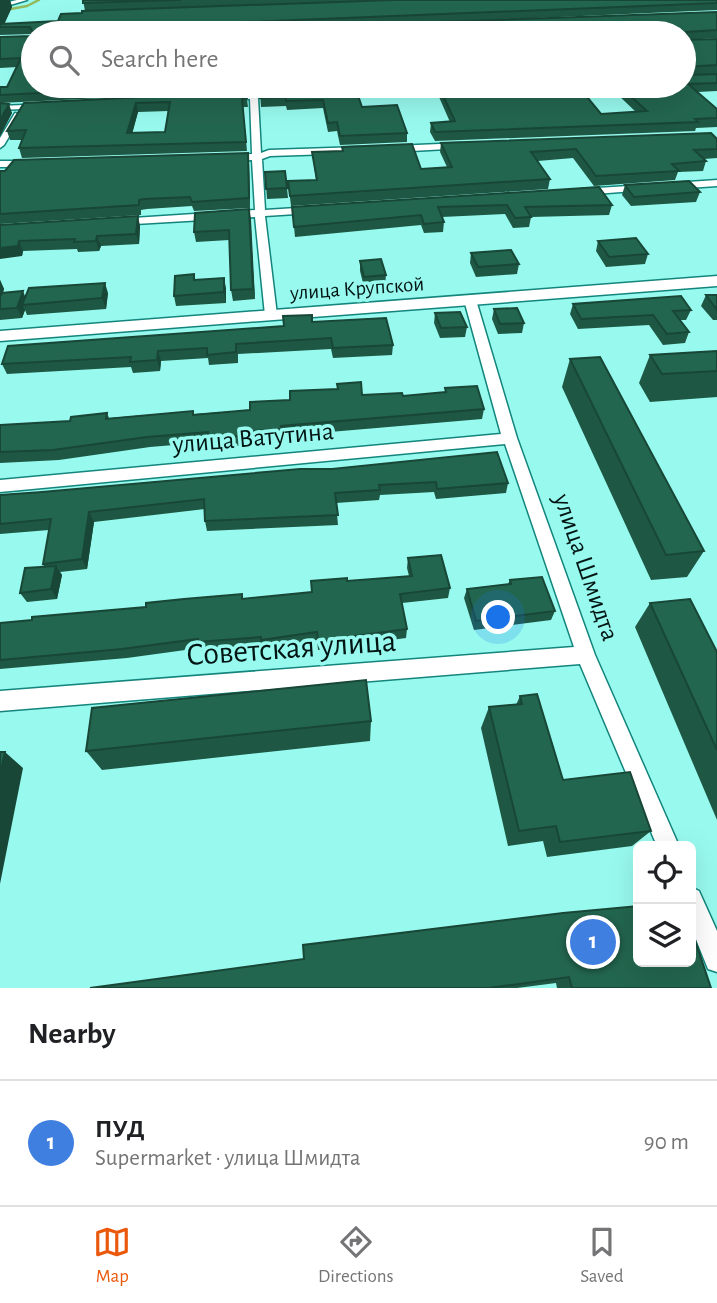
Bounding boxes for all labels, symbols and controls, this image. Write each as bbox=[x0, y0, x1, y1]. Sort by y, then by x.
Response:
search box bbox=[21, 21, 696, 98]
icon: search bbox=[45, 41, 83, 79]
text: Search here bbox=[101, 46, 219, 72]
street label: улица Крупской bbox=[288, 273, 425, 304]
street label: улица Ватутина bbox=[170, 418, 335, 458]
street label: улица Шмидта bbox=[548, 489, 623, 644]
your location bbox=[481, 600, 515, 634]
street label: Советская улица bbox=[185, 625, 397, 671]
map controls bbox=[633, 841, 696, 967]
button: locate bbox=[633, 841, 696, 904]
button: layers bbox=[633, 904, 696, 967]
pin: 1 bbox=[570, 916, 616, 968]
text: Nearby bbox=[28, 1019, 116, 1049]
text: ПУД bbox=[95, 1116, 145, 1142]
text: 1 bbox=[47, 1131, 55, 1154]
text: 90 m bbox=[644, 1131, 689, 1154]
text: Supermarket · улица Шмидта bbox=[95, 1147, 360, 1170]
tab: Map bbox=[93, 1223, 131, 1288]
tab: Directions bbox=[318, 1223, 394, 1288]
tab: Saved bbox=[580, 1223, 624, 1288]

